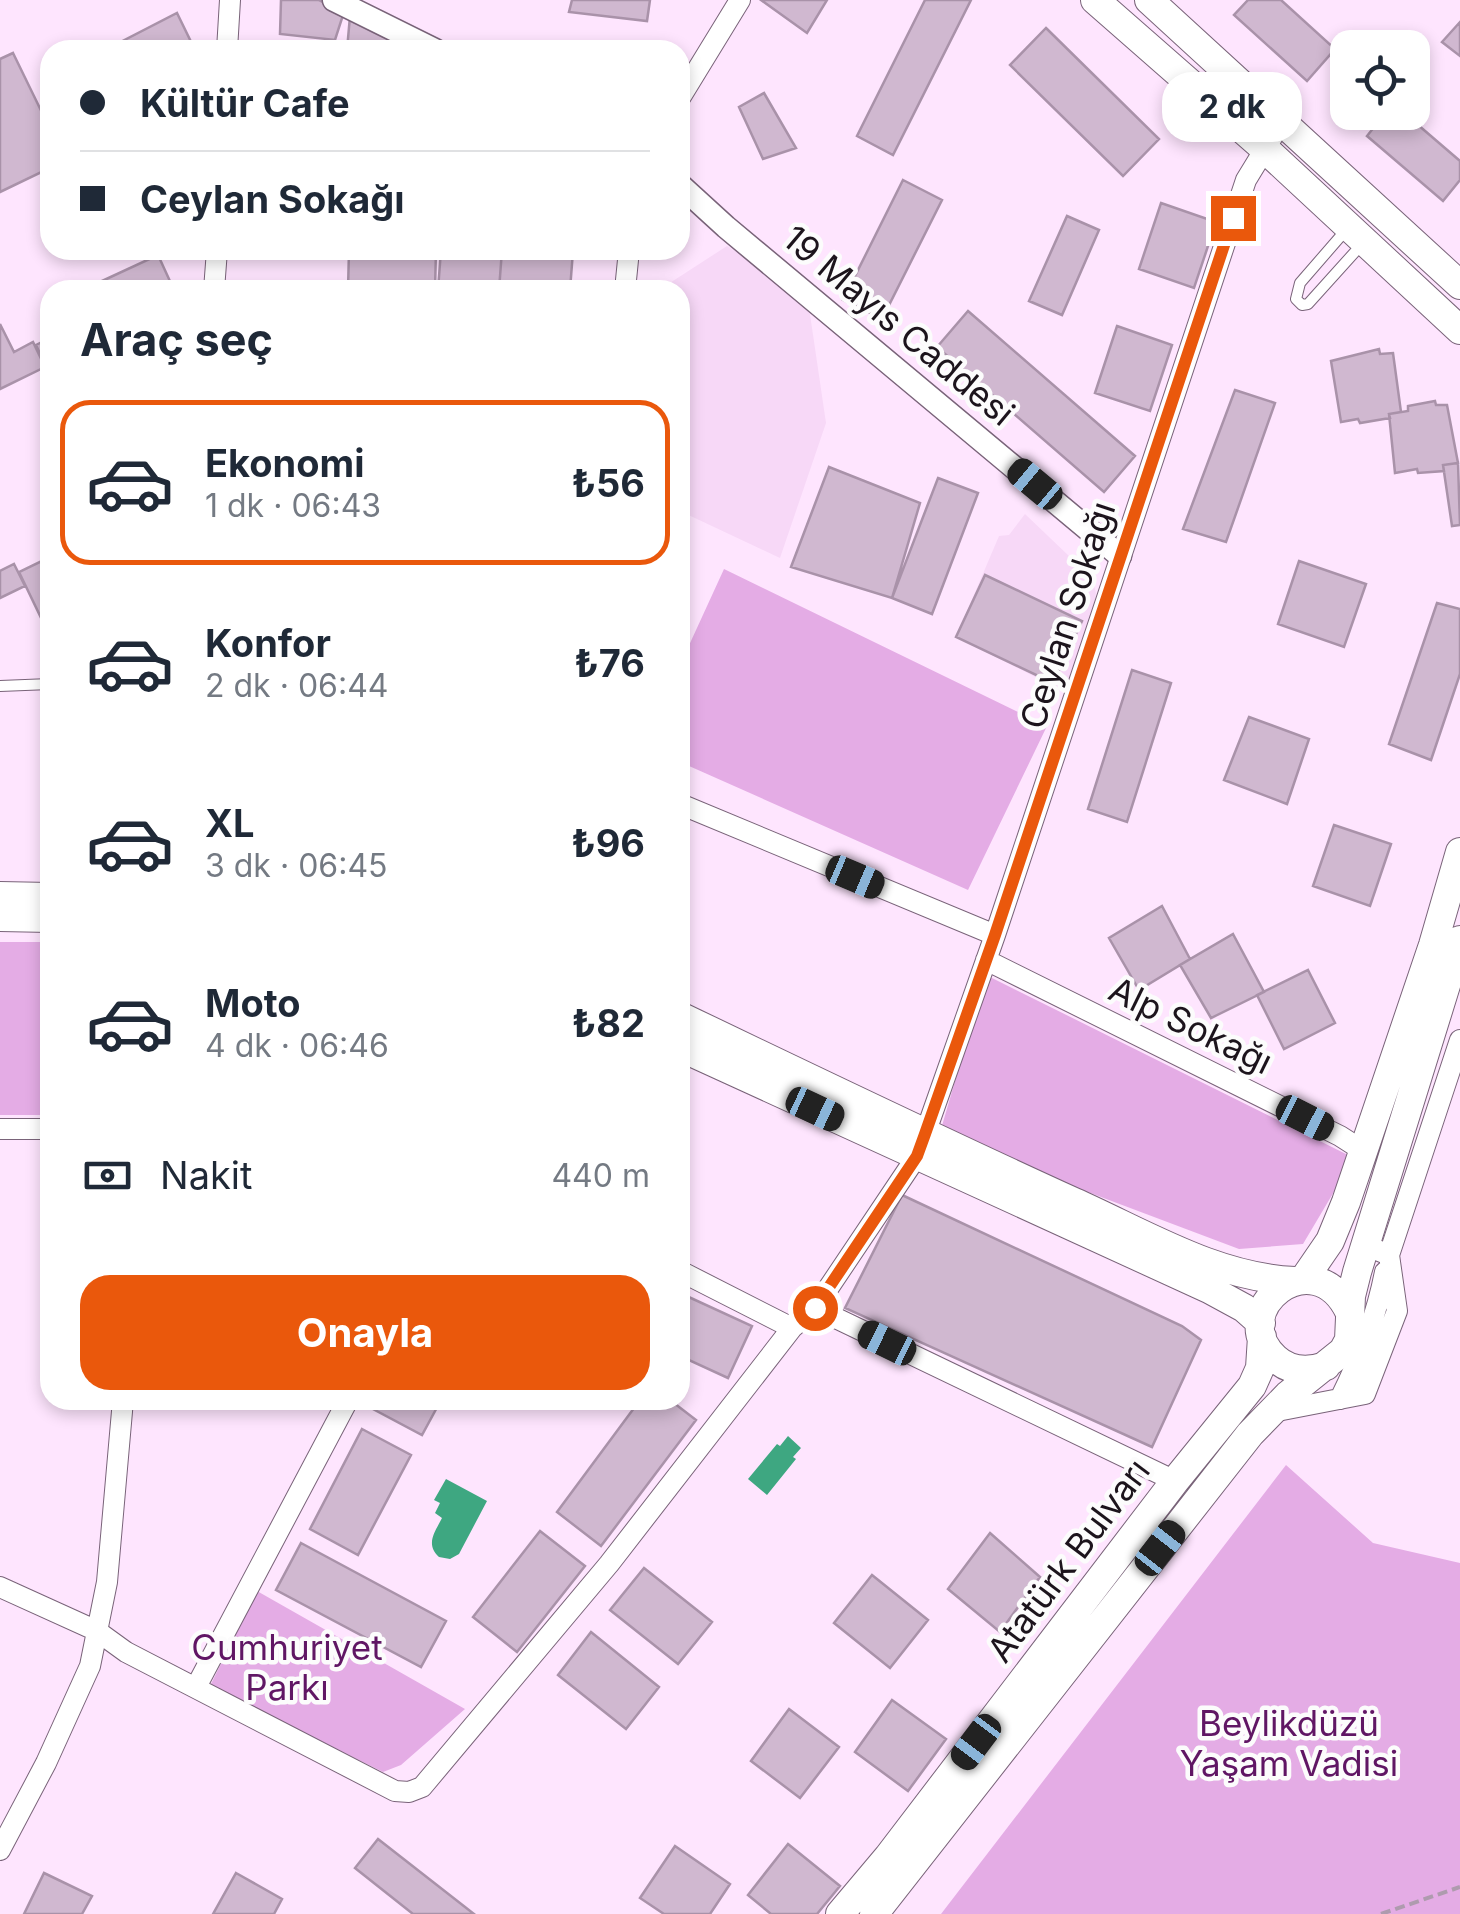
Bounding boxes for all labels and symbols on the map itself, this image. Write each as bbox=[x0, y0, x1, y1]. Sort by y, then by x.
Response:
callout: 2 dk bbox=[1163, 73, 1303, 143]
route end bbox=[1211, 196, 1256, 241]
street label: 19 Mayıs Caddesi bbox=[775, 216, 1023, 434]
car bbox=[1002, 453, 1068, 515]
street label: Ceylan Sokağı bbox=[1011, 496, 1123, 734]
car bbox=[822, 851, 888, 903]
street label: Alp Sokağı bbox=[1103, 968, 1279, 1082]
car bbox=[781, 1083, 849, 1135]
car bbox=[1271, 1091, 1339, 1145]
route start bbox=[793, 1286, 838, 1331]
car bbox=[853, 1316, 921, 1370]
street label: Atatürk Bulvarı bbox=[978, 1450, 1158, 1670]
car bbox=[1130, 1515, 1190, 1581]
park label: Cumhuriyet Parkı bbox=[191, 1626, 383, 1708]
park label: Beylikdüzü Yaşam Vadisi bbox=[1180, 1702, 1398, 1784]
car bbox=[946, 1709, 1006, 1775]

